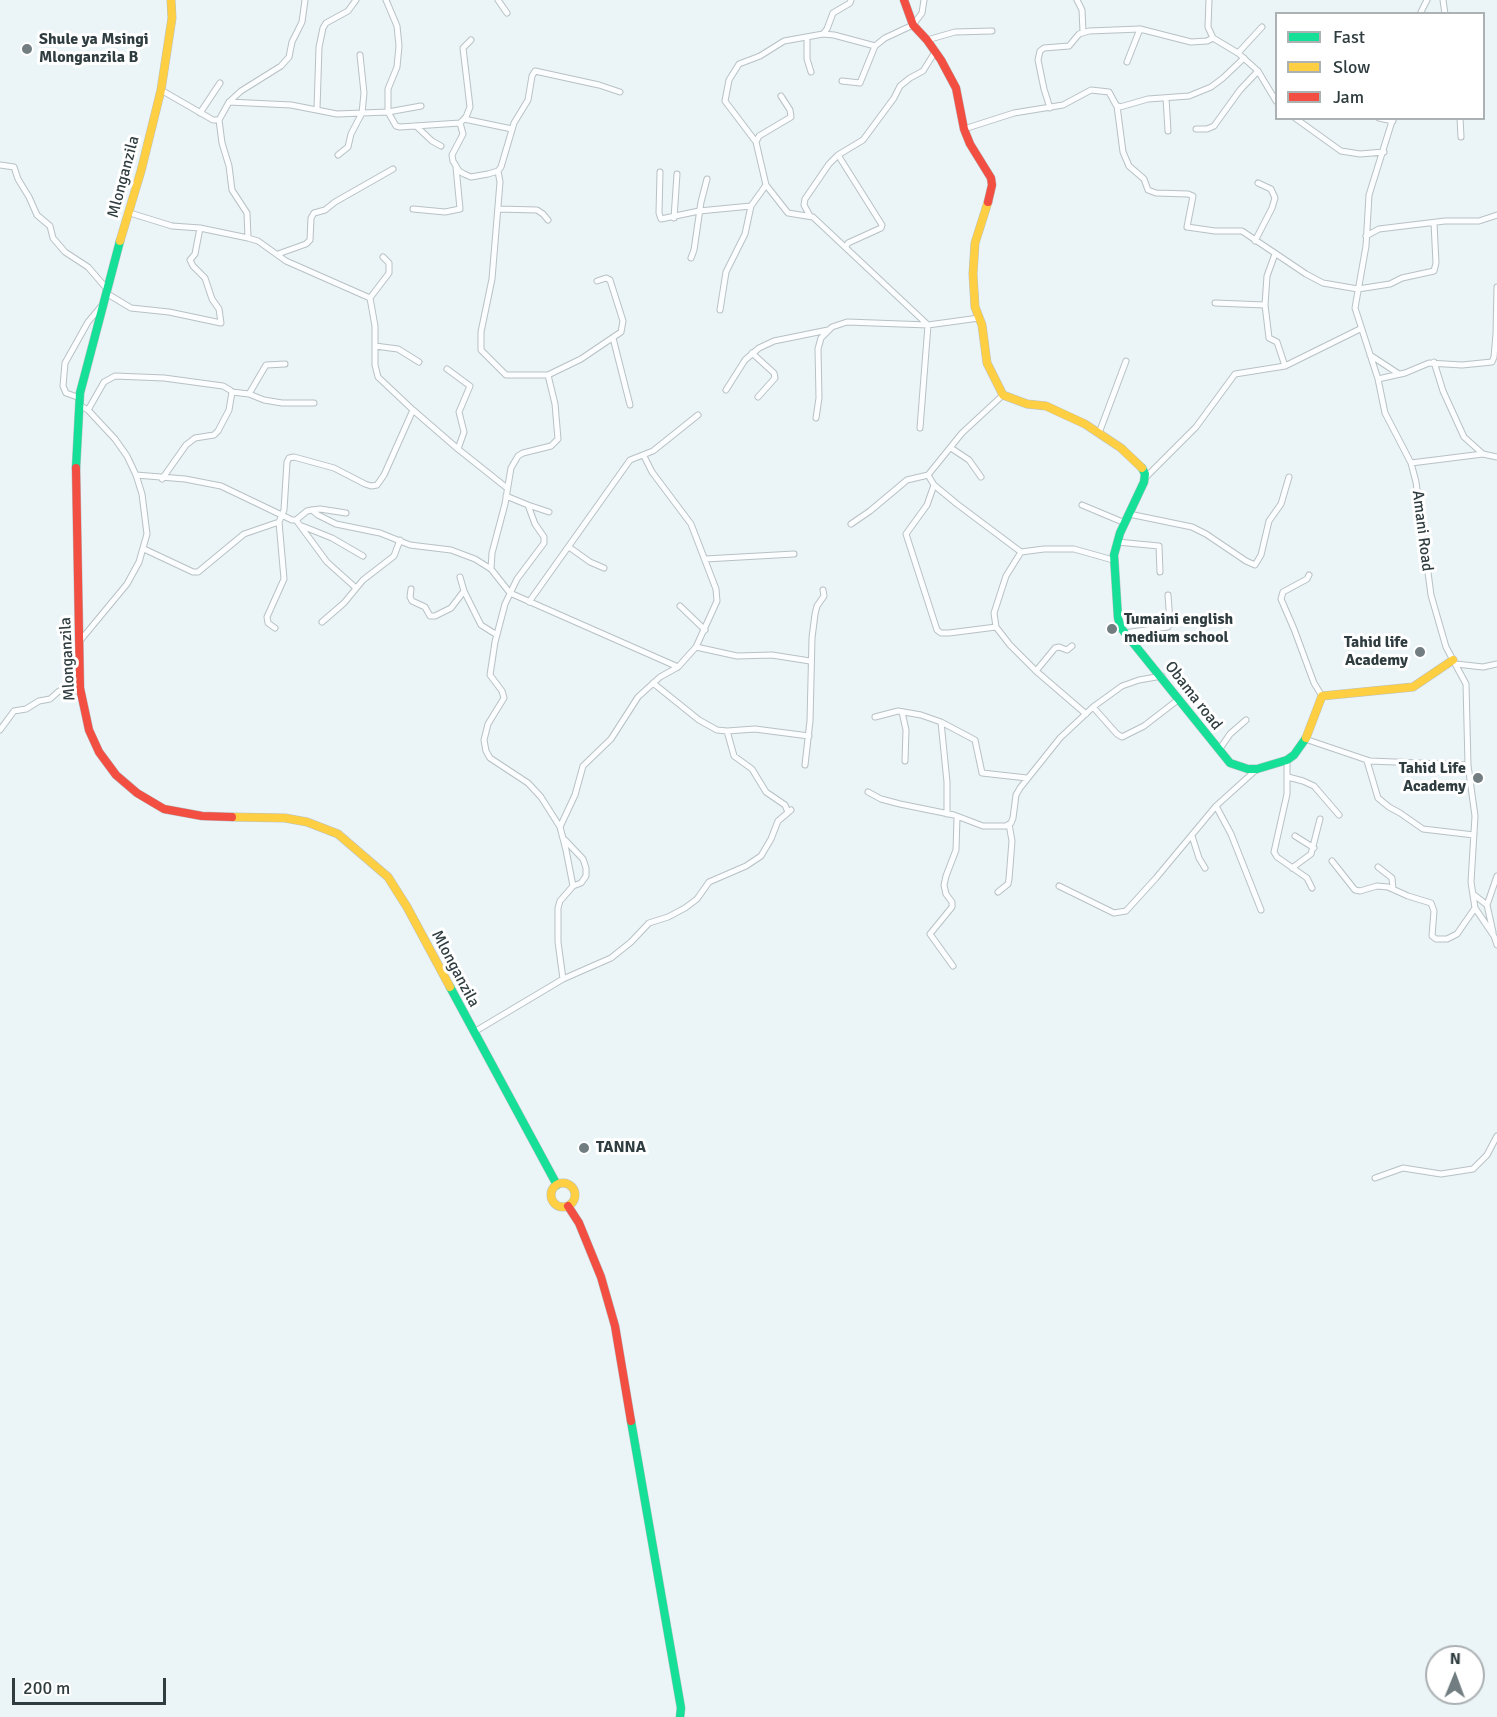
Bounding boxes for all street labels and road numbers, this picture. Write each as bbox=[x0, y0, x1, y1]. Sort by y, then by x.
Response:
street label: Mlonganzila bbox=[104, 134, 144, 220]
street label: Amani Road bbox=[1408, 489, 1436, 573]
street label: Mlonganzila bbox=[56, 617, 80, 701]
street label: Obama road bbox=[1160, 658, 1226, 734]
street label: Mlonganzila bbox=[427, 927, 483, 1011]

